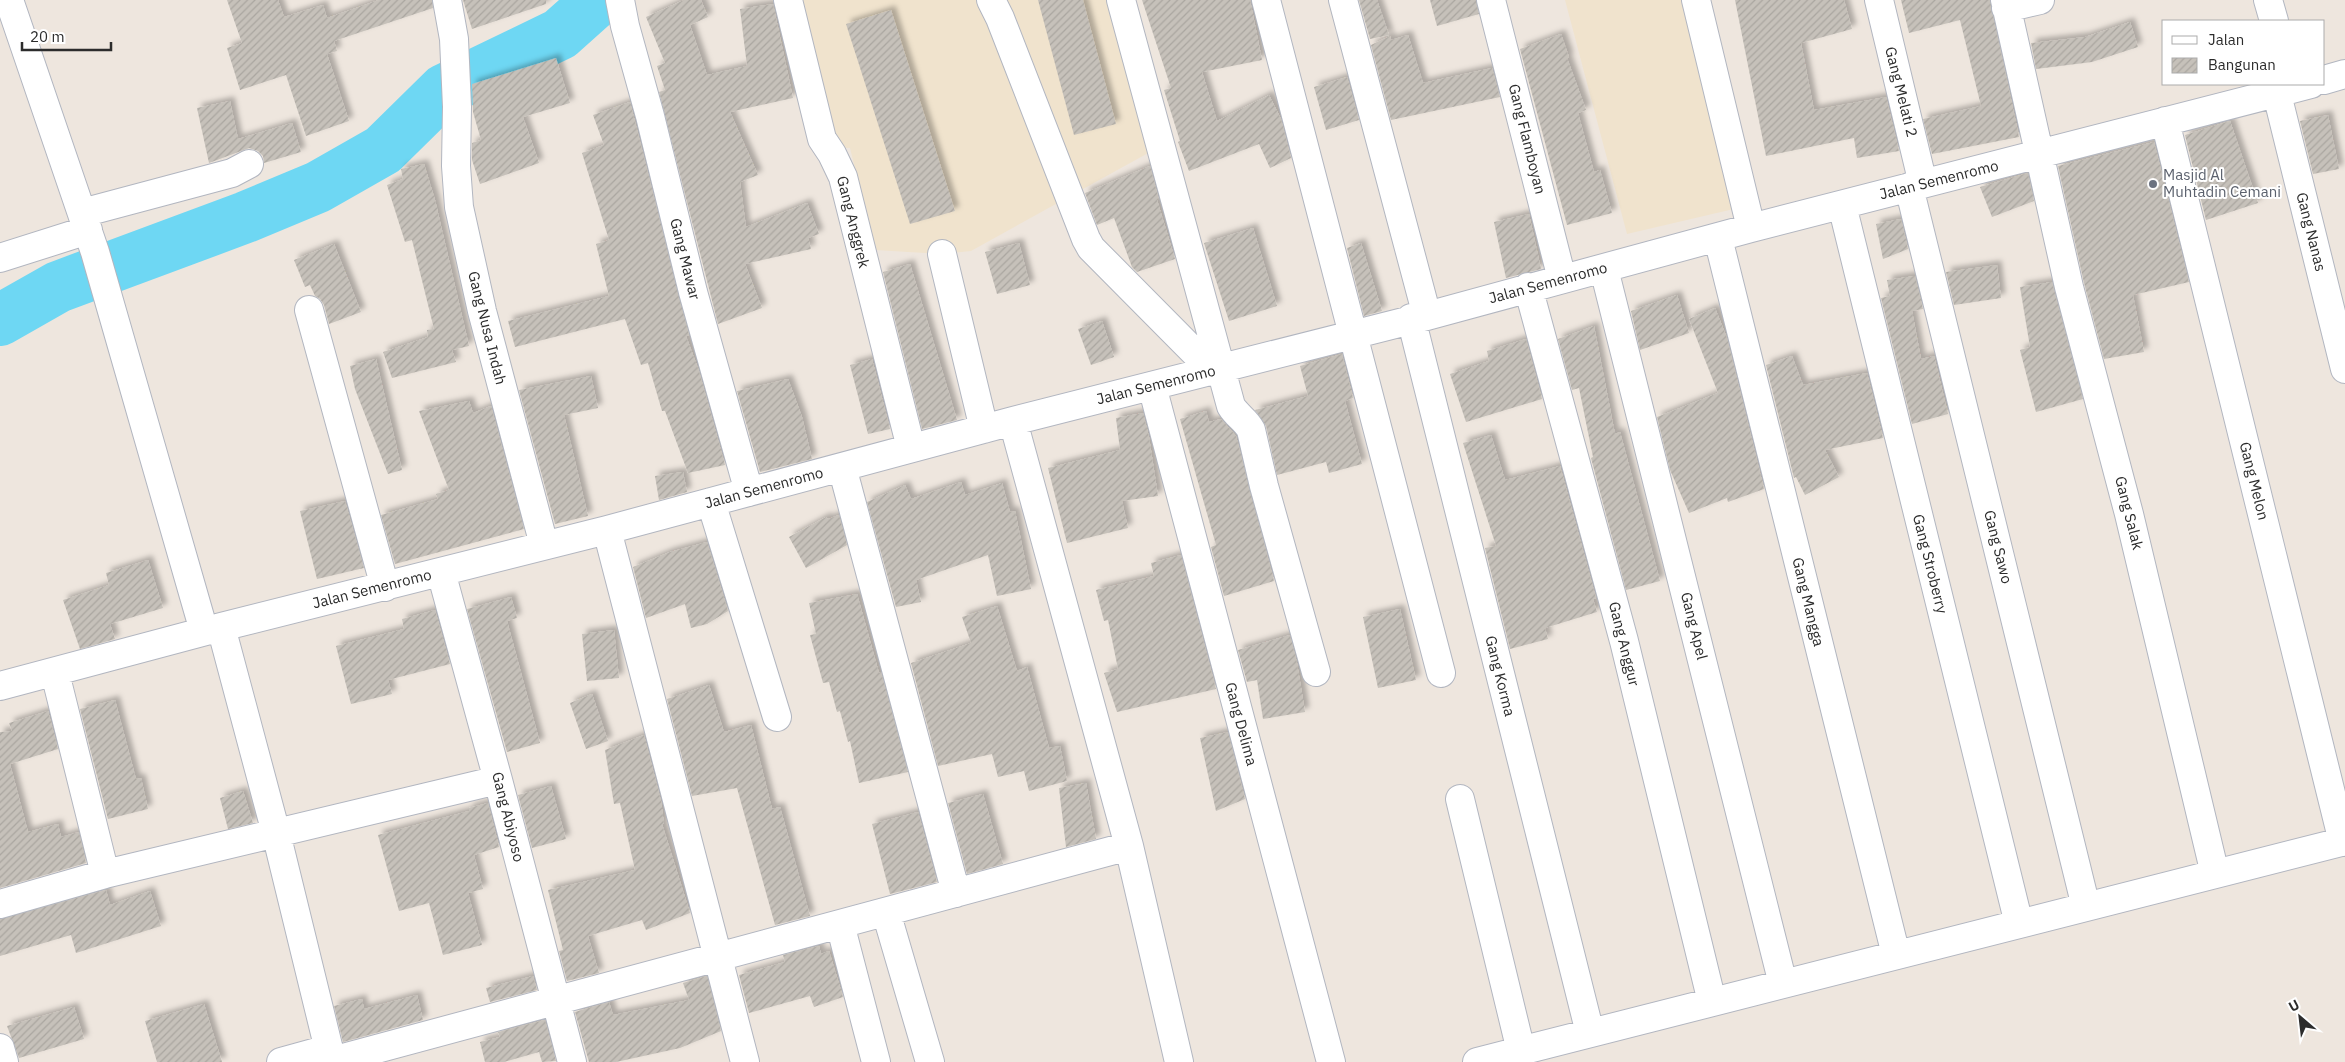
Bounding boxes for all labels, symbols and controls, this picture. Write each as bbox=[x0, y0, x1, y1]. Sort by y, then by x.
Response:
scale bar bbox=[22, 20, 111, 52]
legend bbox=[2162, 20, 2325, 85]
text: 20 m bbox=[30, 27, 65, 46]
text: Jalan bbox=[2208, 30, 2244, 49]
street label: Gang Melati 2 bbox=[1881, 45, 1922, 139]
text: Bangunan bbox=[2208, 55, 2276, 74]
street label: Gang Flamboyan bbox=[1505, 82, 1550, 196]
street label: Jalan Semenromo bbox=[1877, 156, 2000, 203]
place label: Masjid Al Muhtadin Cemani bbox=[2163, 165, 2281, 201]
street label: Gang Anggrek bbox=[833, 174, 874, 270]
marker: Masjid Al Muhtadin Cemani bbox=[2147, 178, 2159, 190]
street label: Gang Nanas bbox=[2292, 190, 2330, 273]
street label: Gang Mawar bbox=[666, 216, 705, 302]
street label: Jalan Semenromo bbox=[1487, 258, 1609, 307]
street label: Gang Nusa Indah bbox=[464, 269, 511, 387]
street label: Jalan Semenromo bbox=[1094, 361, 1217, 408]
street label: Gang Melon bbox=[2236, 440, 2273, 522]
street label: Jalan Semenromo bbox=[703, 463, 825, 512]
street label: Gang Salak bbox=[2111, 474, 2148, 552]
street label: Gang Sawo bbox=[1980, 508, 2017, 586]
street label: Gang Stroberry bbox=[1909, 512, 1952, 616]
street label: Gang Mangga bbox=[1788, 555, 1829, 648]
street label: Jalan Semenromo bbox=[310, 565, 433, 612]
street label: Gang Apel bbox=[1677, 590, 1712, 662]
street label: Gang Anggur bbox=[1605, 600, 1644, 689]
street label: Gang Korma bbox=[1481, 634, 1520, 718]
street label: Gang Delima bbox=[1221, 680, 1262, 768]
street label: Gang Abiyoso bbox=[488, 770, 529, 864]
north arrow bbox=[2275, 992, 2325, 1042]
text: U bbox=[2285, 995, 2302, 1016]

